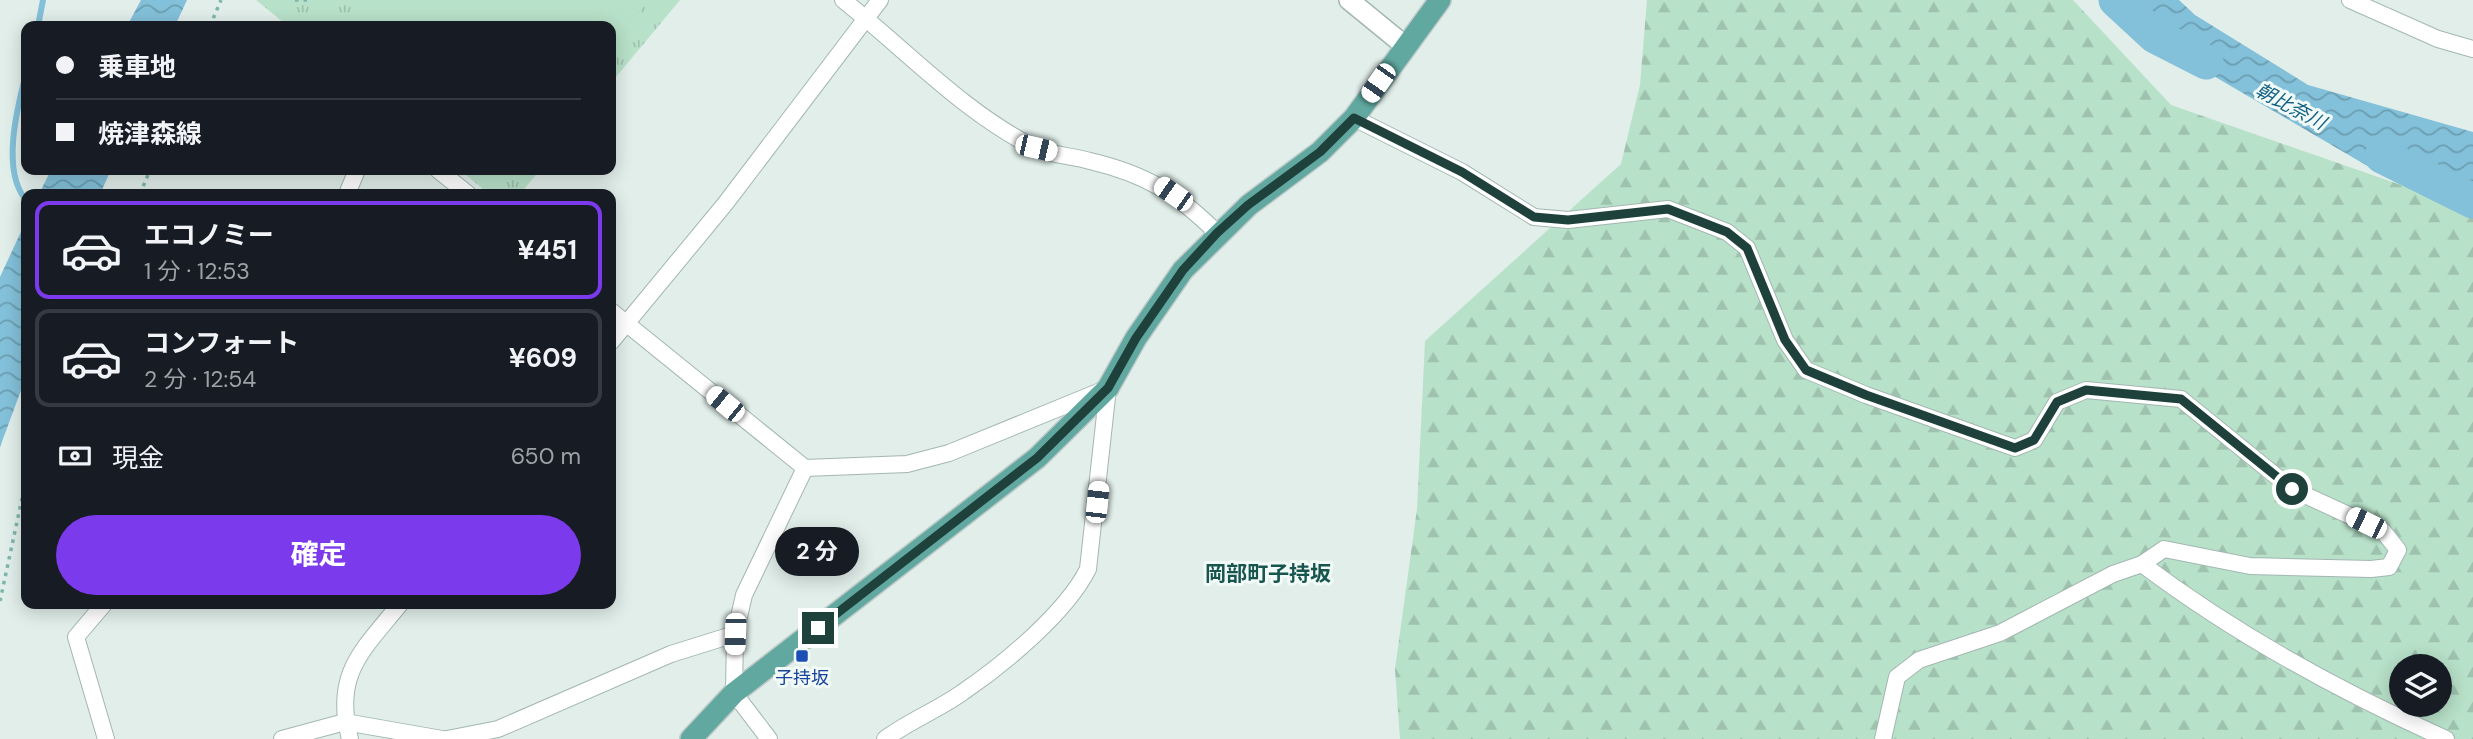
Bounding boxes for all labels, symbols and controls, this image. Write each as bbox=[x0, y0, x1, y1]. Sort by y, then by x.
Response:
text: 乗車地 bbox=[98, 50, 176, 84]
car bbox=[1358, 60, 1399, 106]
water label: 朝比奈川 bbox=[2251, 78, 2332, 136]
text: 焼津森線 bbox=[98, 117, 202, 151]
car bbox=[1014, 133, 1059, 163]
car bbox=[1150, 173, 1197, 215]
text: エコノミー bbox=[144, 218, 274, 252]
icon: car bbox=[60, 219, 123, 282]
text: ¥451 bbox=[518, 233, 577, 267]
text: 1 分 · 12:53 bbox=[144, 256, 250, 286]
text: コンフォート bbox=[144, 326, 299, 360]
icon: car bbox=[60, 327, 123, 390]
text: ¥609 bbox=[509, 341, 577, 375]
text: 2 分 · 12:54 bbox=[144, 364, 256, 394]
car bbox=[703, 383, 748, 425]
icon: cash bbox=[56, 437, 94, 475]
text: 現金 bbox=[112, 441, 164, 475]
text: 650 m bbox=[511, 441, 581, 471]
route start bbox=[2276, 473, 2308, 505]
car bbox=[1085, 480, 1110, 524]
car bbox=[2343, 504, 2390, 542]
button: 確定 bbox=[56, 515, 581, 595]
callout: 2 分 bbox=[776, 526, 860, 576]
text: 2 分 bbox=[796, 536, 838, 566]
district label: 岡部町子持坂 bbox=[1205, 560, 1331, 588]
route end bbox=[802, 612, 834, 644]
car bbox=[724, 613, 747, 655]
marker: 子持坂 bbox=[794, 648, 810, 664]
map controls bbox=[2389, 654, 2452, 717]
button: layers bbox=[2389, 654, 2452, 717]
place label: 子持坂 bbox=[775, 666, 829, 690]

